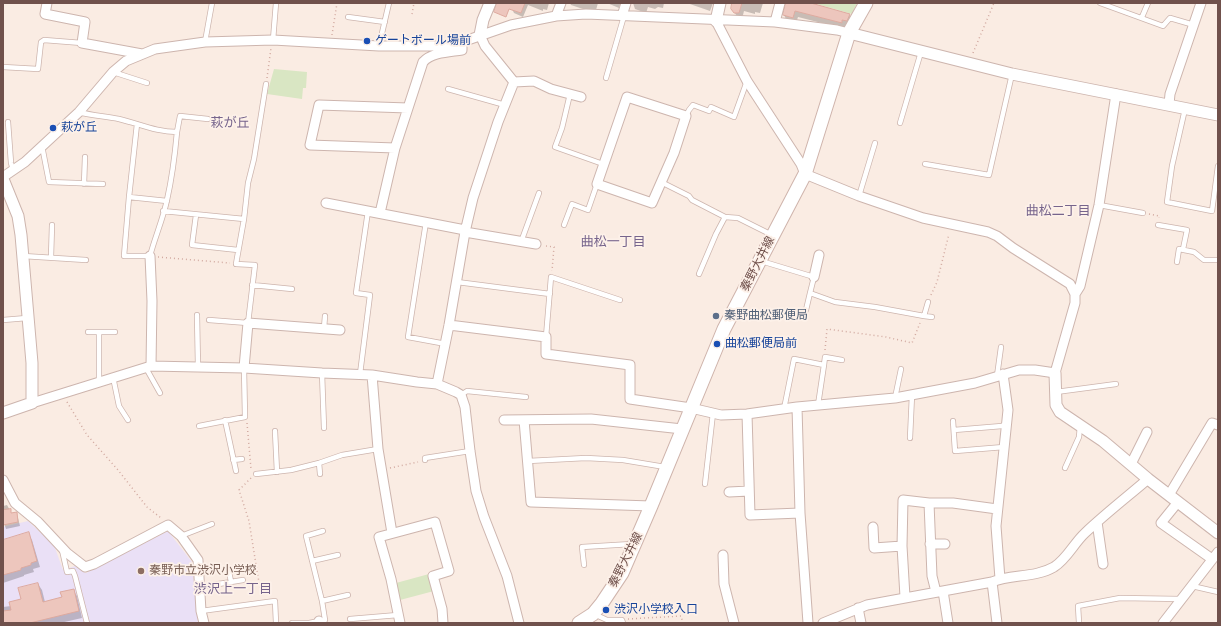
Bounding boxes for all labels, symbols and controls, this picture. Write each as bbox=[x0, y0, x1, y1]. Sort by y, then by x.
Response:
place label: ゲートボール場前 bbox=[375, 34, 471, 48]
marker: ゲートボール場前 bbox=[362, 36, 372, 46]
district label: 萩が丘 bbox=[211, 116, 249, 132]
place label: 萩が丘 bbox=[61, 121, 97, 135]
marker: 萩が丘 bbox=[48, 123, 58, 133]
district label: 曲松二丁目 bbox=[1026, 204, 1090, 220]
street label: 秦野大井線 bbox=[738, 234, 778, 294]
district label: 曲松一丁目 bbox=[581, 235, 645, 251]
place label: 秦野曲松郵便局 bbox=[724, 309, 808, 323]
marker: 秦野曲松郵便局 bbox=[711, 311, 721, 321]
place label: 曲松郵便局前 bbox=[725, 337, 797, 351]
marker: 曲松郵便局前 bbox=[712, 339, 722, 349]
street label: 秦野大井線 bbox=[606, 530, 646, 590]
place label: 秦野市立渋沢小学校 bbox=[149, 564, 257, 578]
marker: 秦野市立渋沢小学校 bbox=[136, 566, 146, 576]
district label: 渋沢上一丁目 bbox=[194, 582, 272, 598]
place label: 渋沢小学校入口 bbox=[614, 603, 698, 617]
marker: 渋沢小学校入口 bbox=[601, 605, 611, 615]

